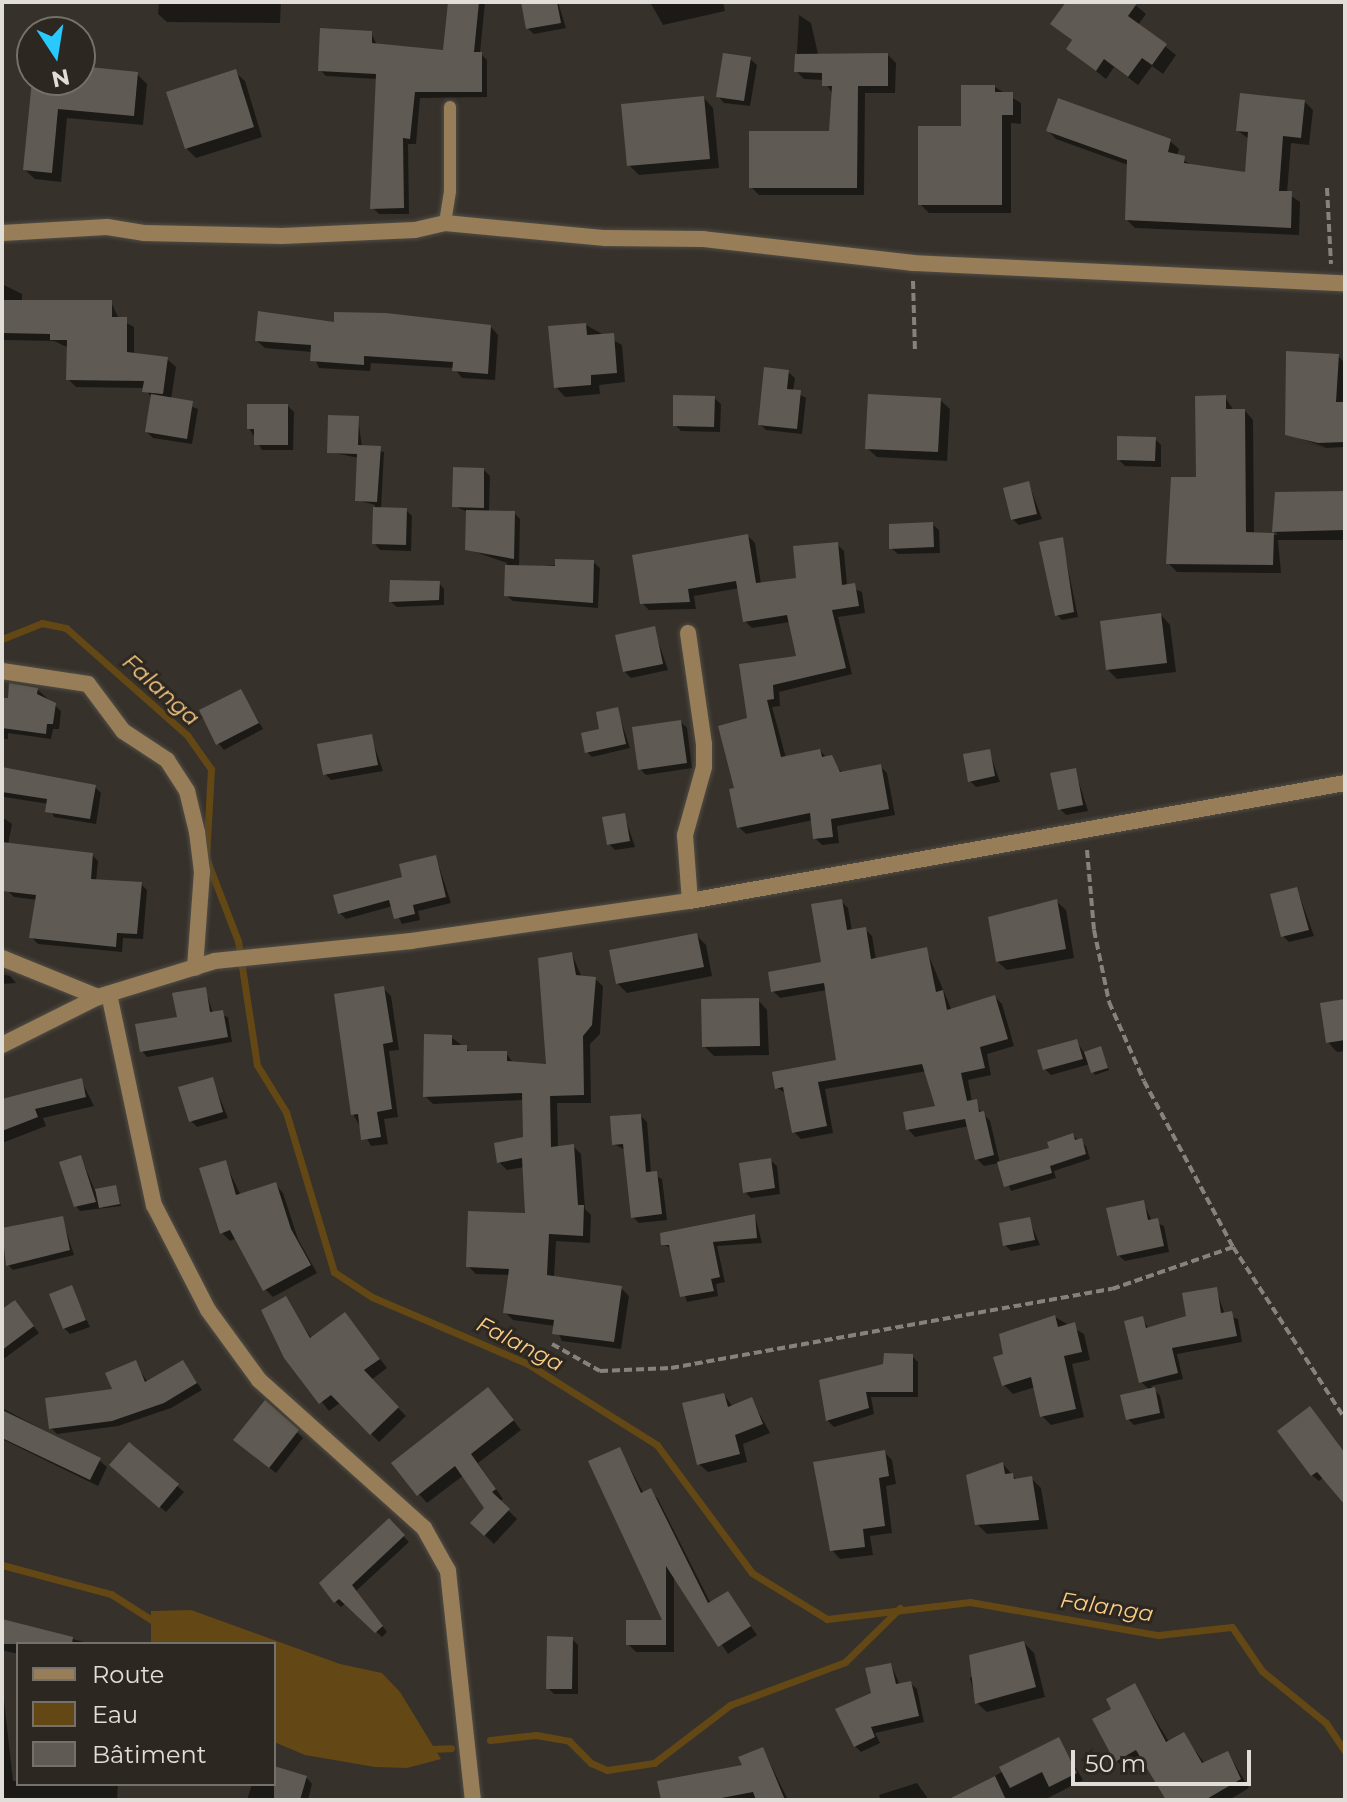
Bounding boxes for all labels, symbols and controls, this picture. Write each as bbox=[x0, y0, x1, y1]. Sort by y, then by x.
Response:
north arrow bbox=[16, 16, 96, 96]
text: N bbox=[49, 63, 72, 93]
water label: Falanga bbox=[117, 649, 205, 731]
water label: Falanga bbox=[472, 1311, 568, 1377]
water label: Falanga bbox=[1058, 1587, 1156, 1627]
legend bbox=[16, 1642, 276, 1786]
text: Route bbox=[92, 1660, 164, 1689]
text: Eau bbox=[92, 1700, 138, 1729]
scale bar bbox=[1075, 1734, 1255, 1784]
text: Bâtiment bbox=[92, 1740, 206, 1769]
text: 50 m bbox=[1085, 1749, 1146, 1778]

